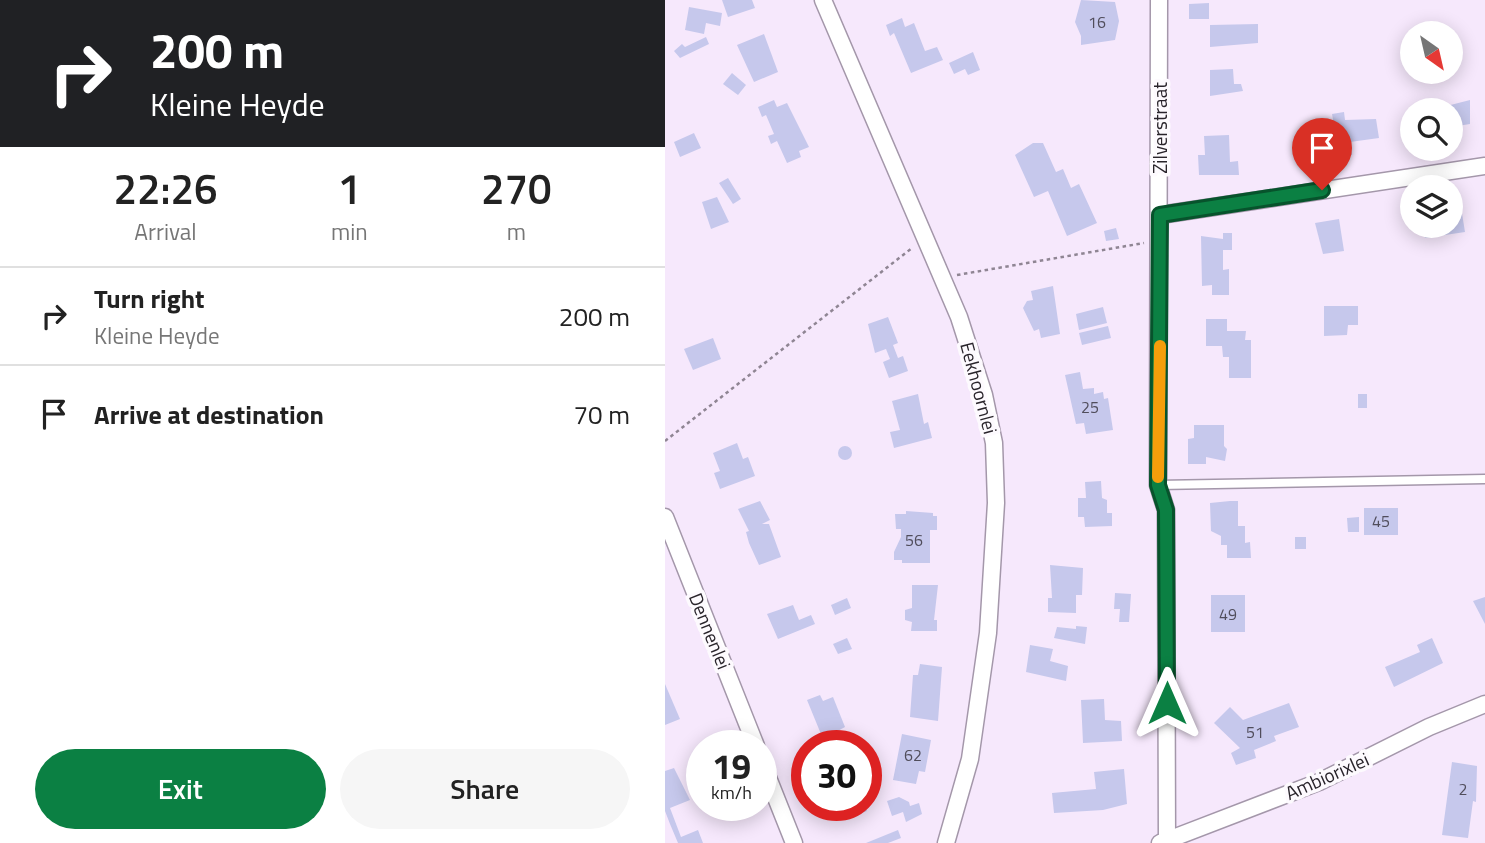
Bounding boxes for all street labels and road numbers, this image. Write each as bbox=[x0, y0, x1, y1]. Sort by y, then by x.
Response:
street label: Zilverstraat bbox=[1145, 82, 1174, 174]
street label: Eekhoornlei bbox=[953, 339, 1006, 437]
street label: Dennenlei bbox=[682, 588, 739, 673]
street label: Ambiorixlei bbox=[1280, 744, 1373, 807]

